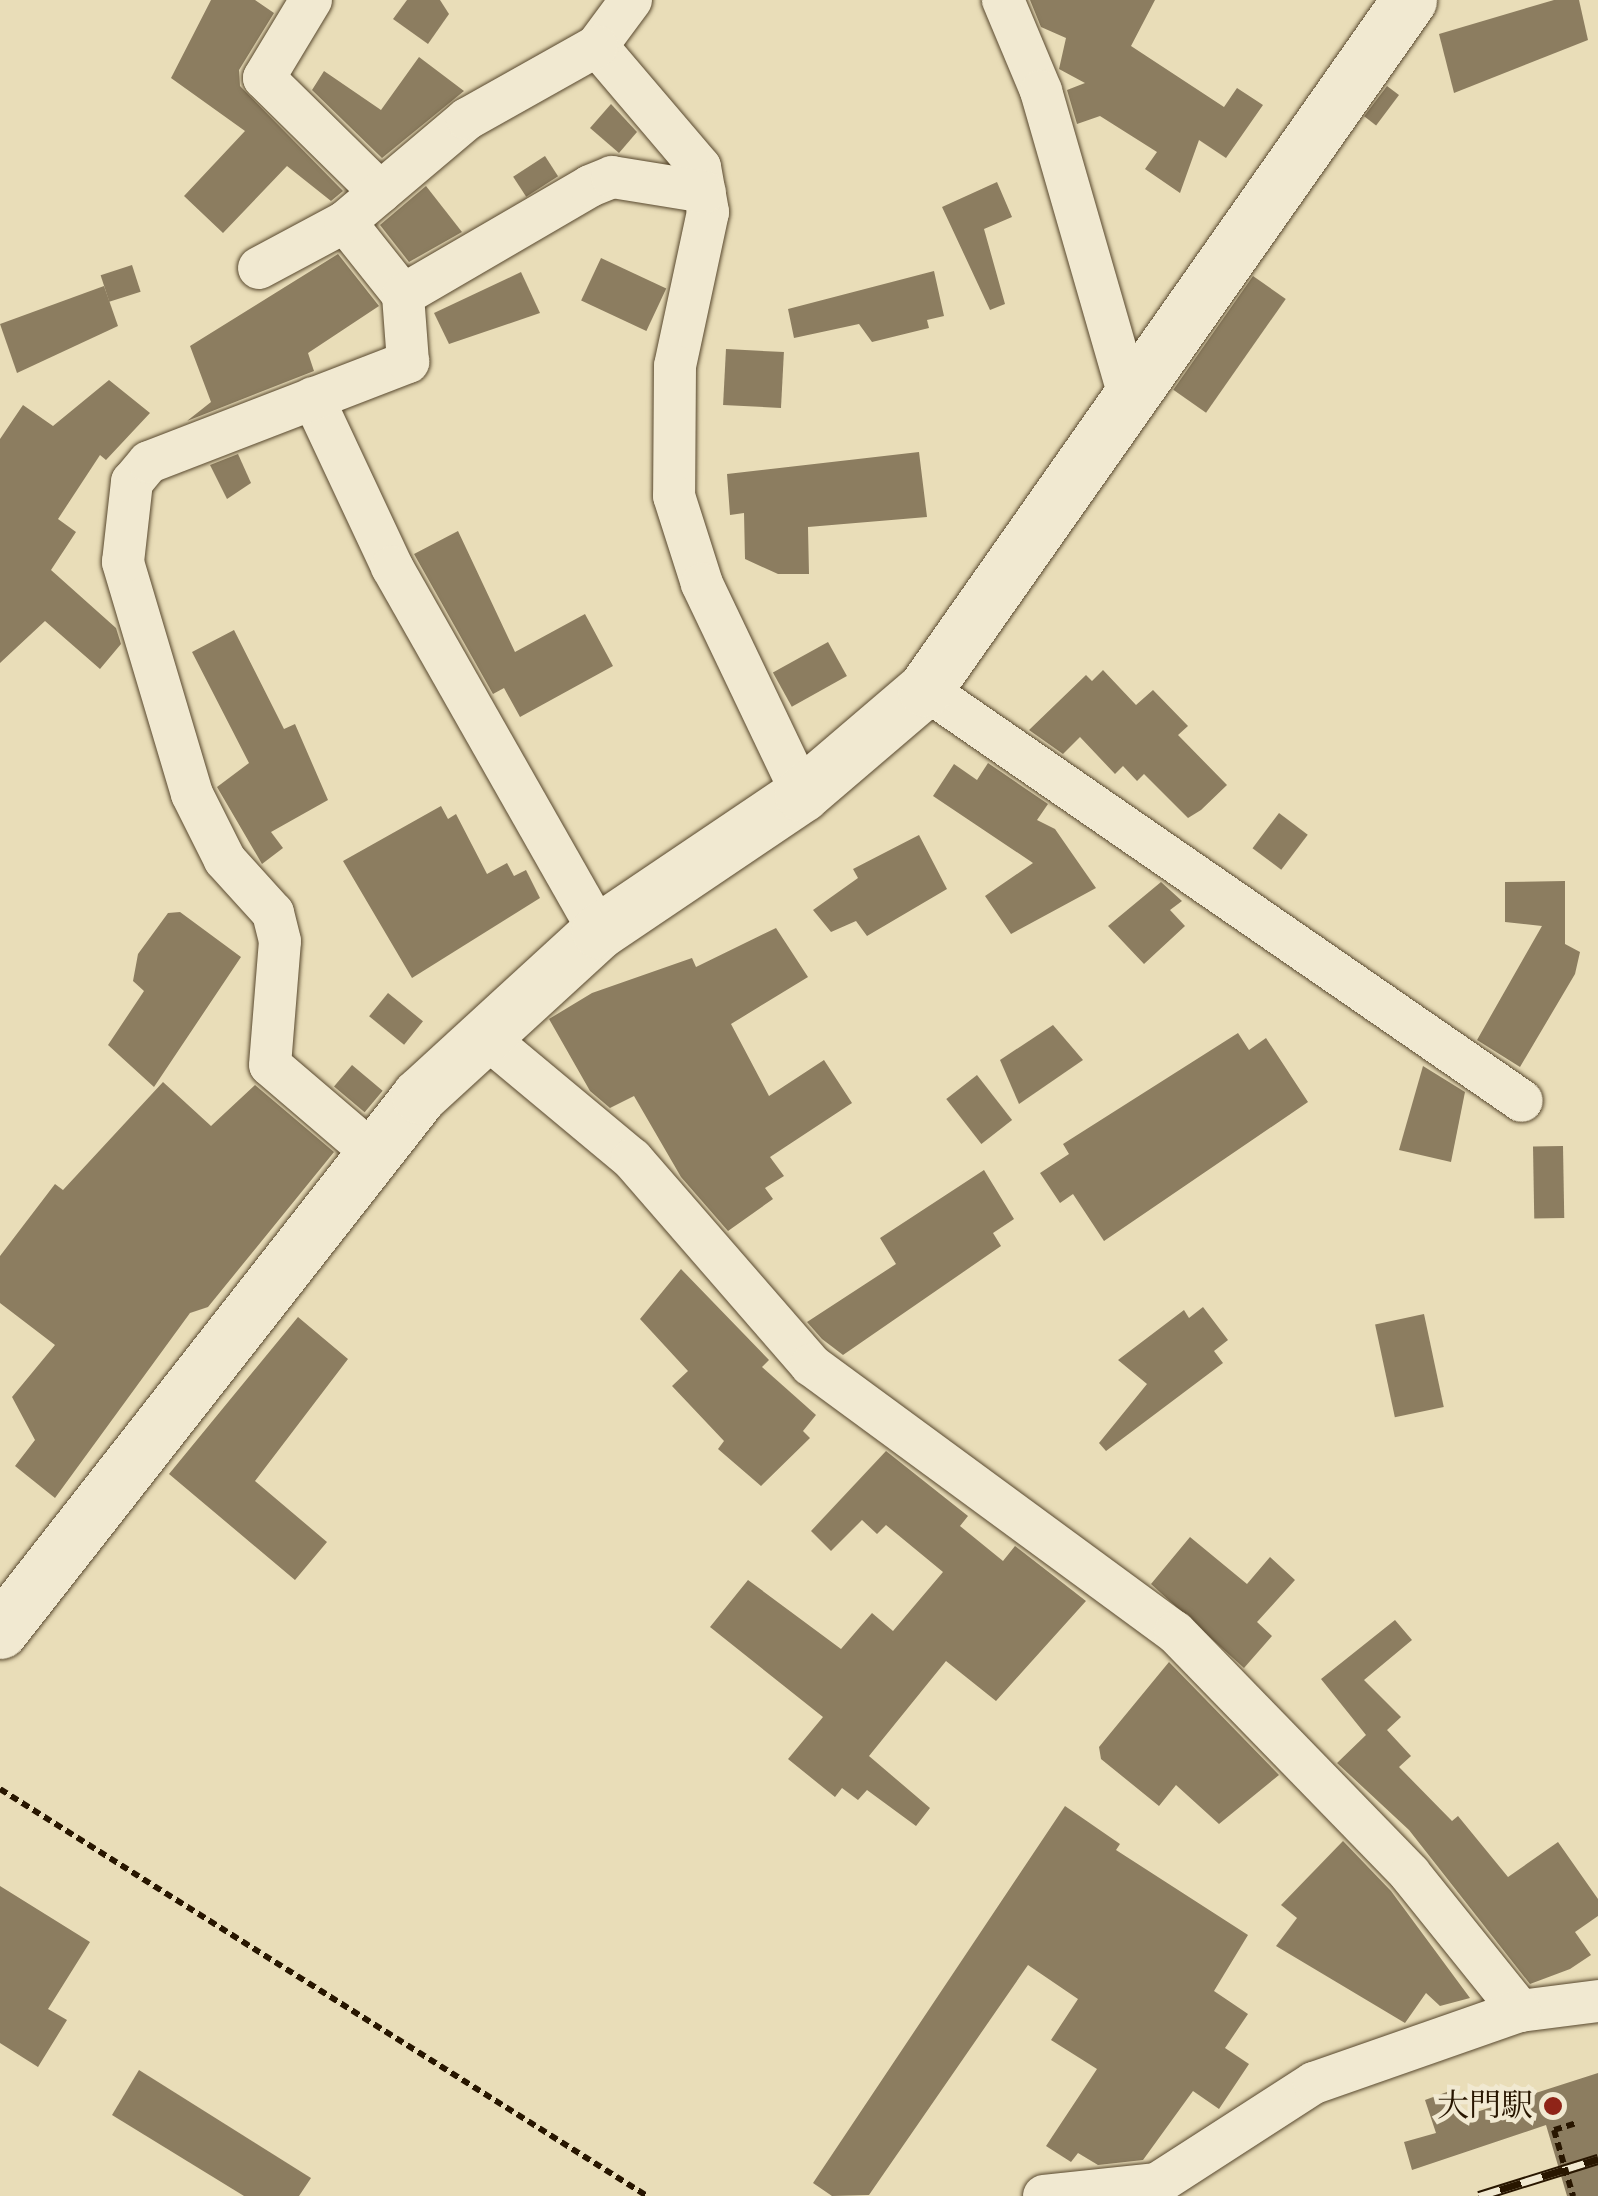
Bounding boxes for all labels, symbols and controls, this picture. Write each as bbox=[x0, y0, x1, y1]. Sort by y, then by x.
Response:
place label: 大門駅 bbox=[1437, 2087, 1533, 2125]
marker: 大門駅 bbox=[1542, 2095, 1564, 2117]

